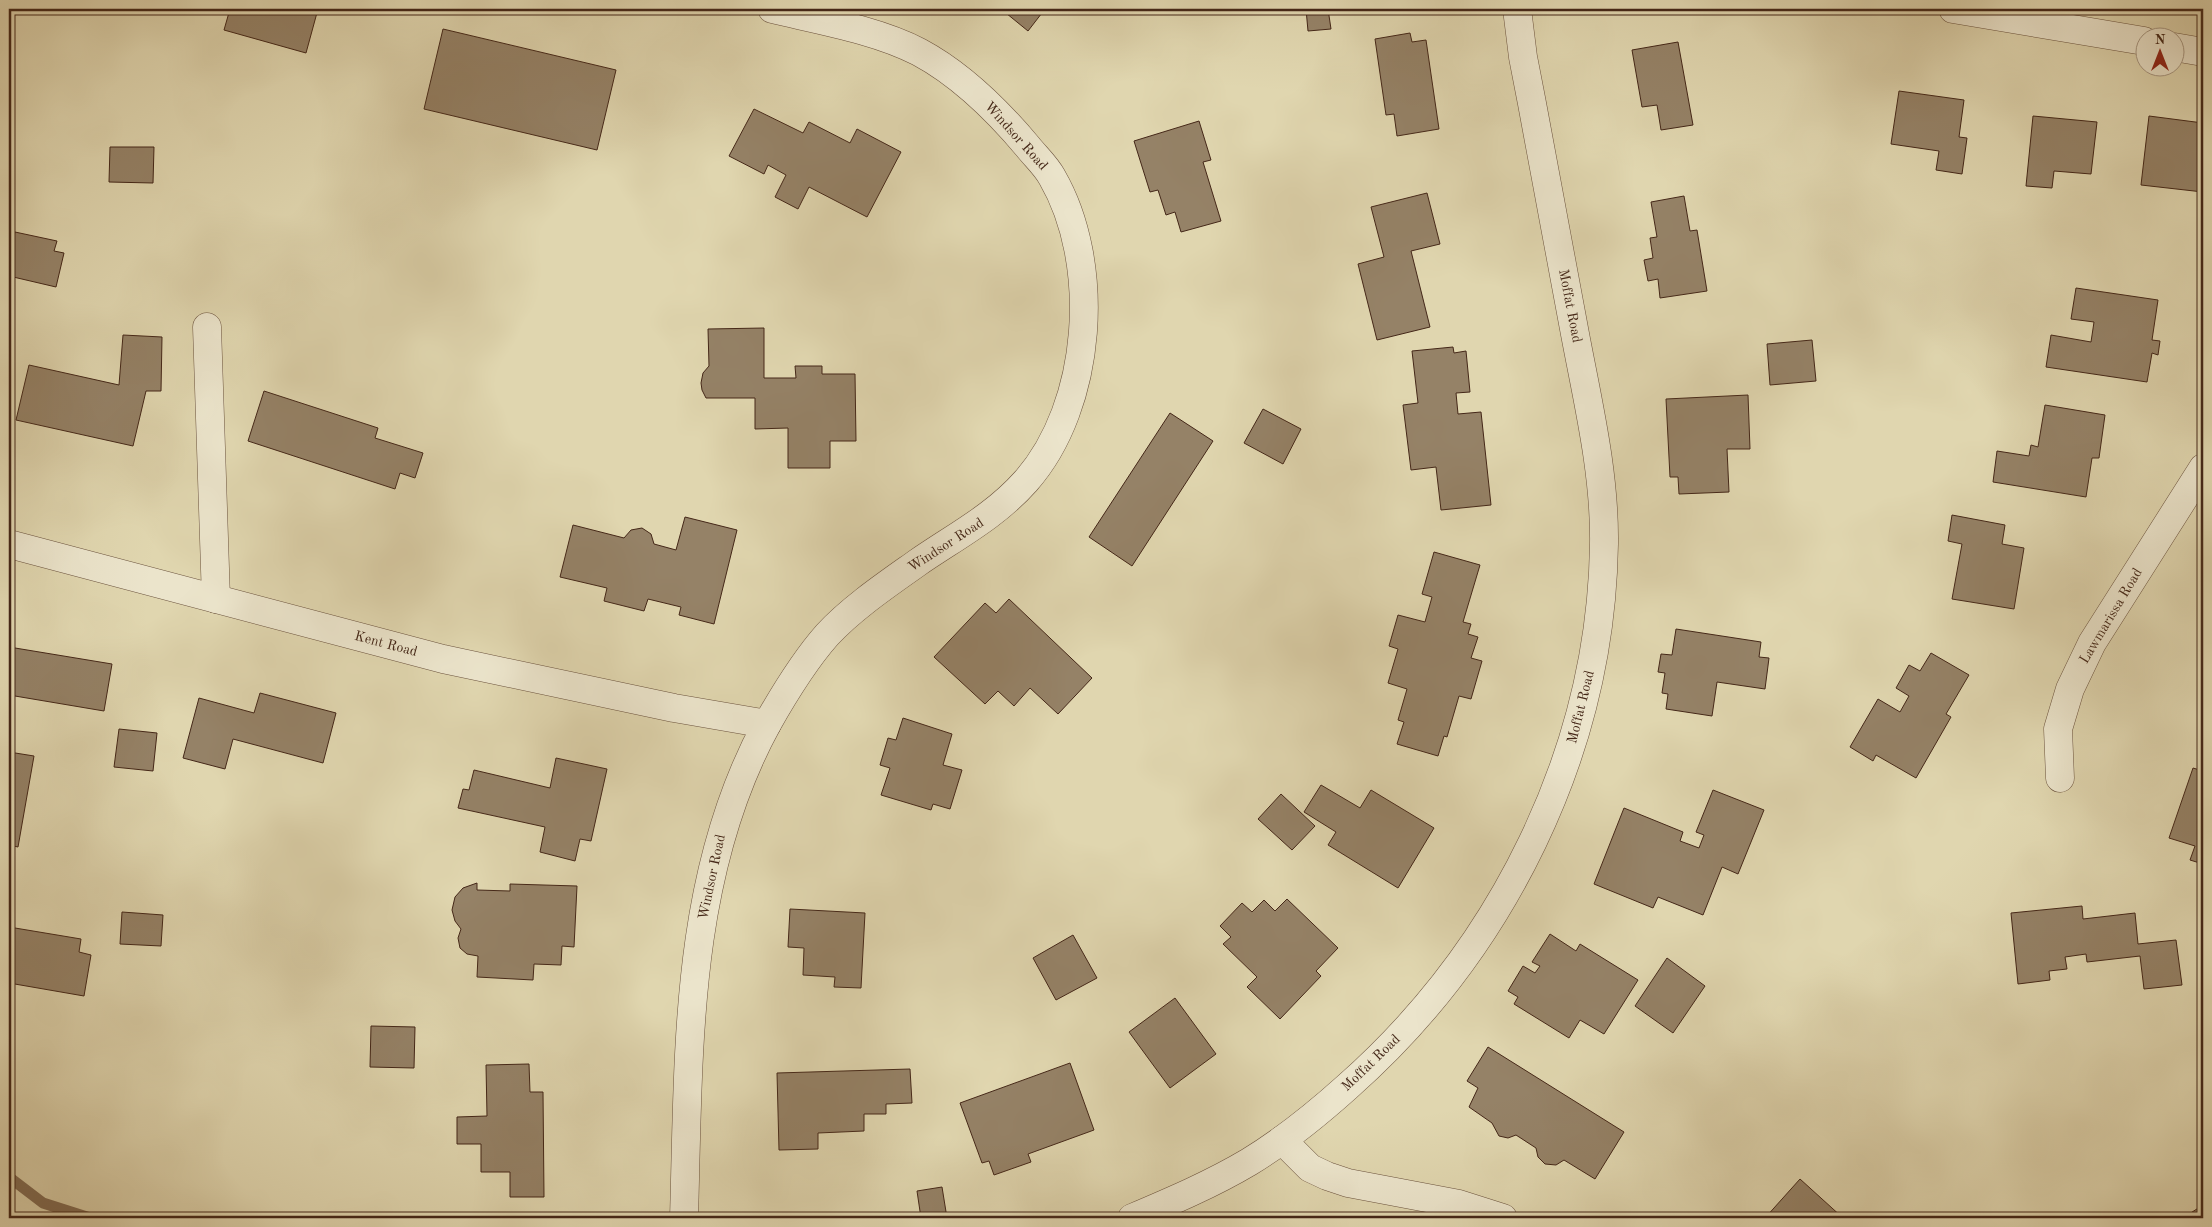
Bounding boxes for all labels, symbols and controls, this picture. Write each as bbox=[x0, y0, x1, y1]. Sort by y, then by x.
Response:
north arrow bbox=[2134, 28, 2184, 78]
text: N bbox=[2155, 33, 2166, 47]
street label: Windsor Road bbox=[982, 99, 1050, 173]
street label: Moffat Road bbox=[1556, 268, 1584, 344]
street label: Windsor Road bbox=[906, 515, 986, 575]
street label: Lawmarissa Road bbox=[2077, 566, 2145, 666]
street label: Kent Road bbox=[353, 629, 419, 659]
street label: Moffat Road bbox=[1565, 669, 1597, 745]
street label: Windsor Road bbox=[696, 833, 728, 921]
street label: Moffat Road bbox=[1339, 1032, 1403, 1094]

